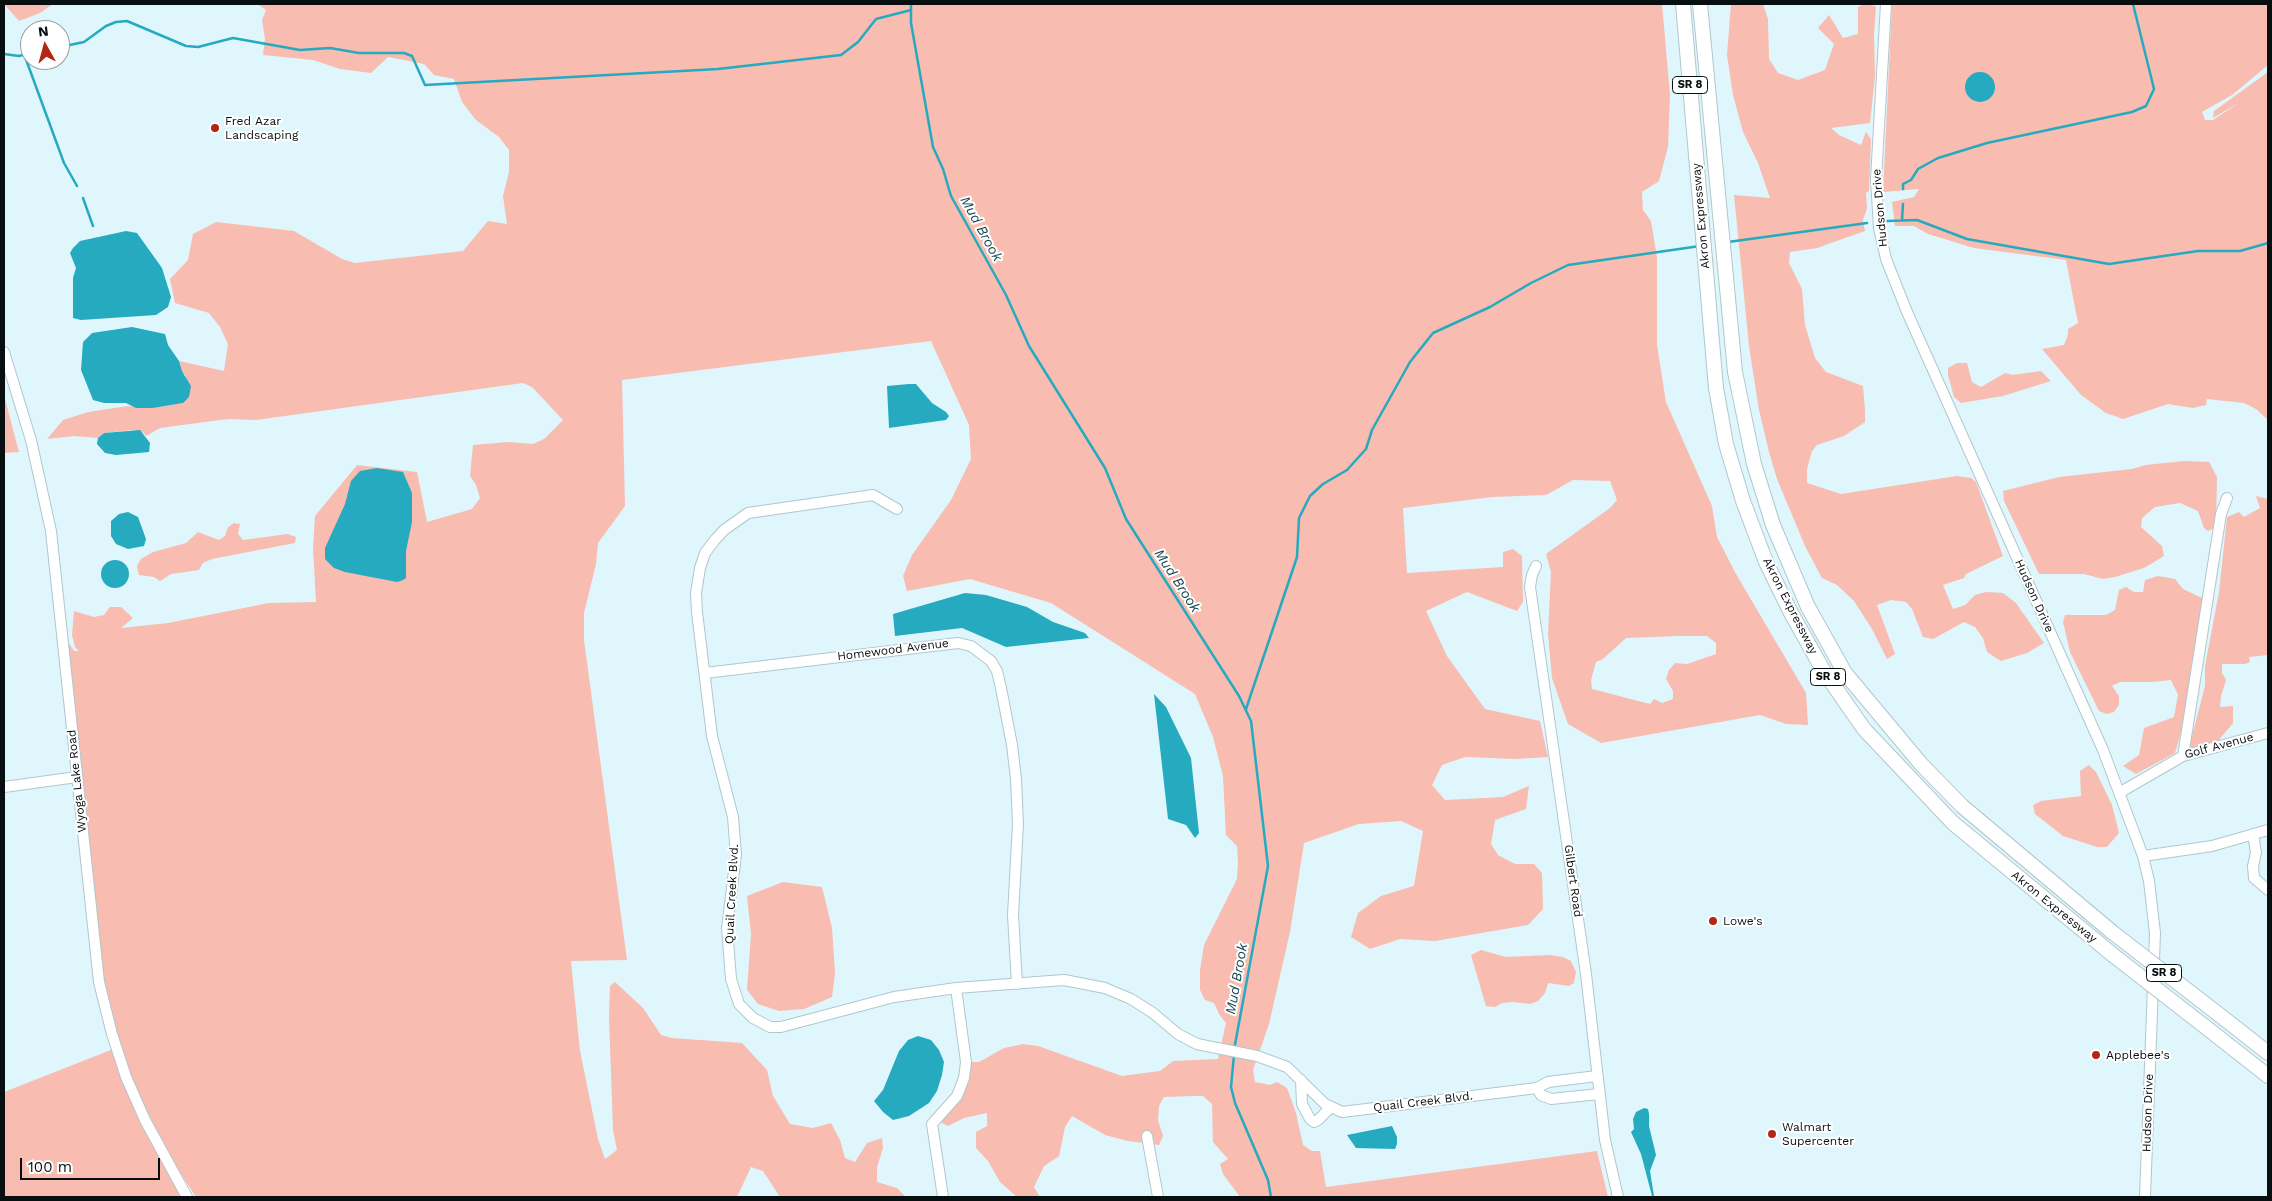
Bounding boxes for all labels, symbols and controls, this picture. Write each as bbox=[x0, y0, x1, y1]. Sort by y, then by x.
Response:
north arrow bbox=[20, 20, 70, 70]
text: N bbox=[37, 23, 49, 40]
road number: SR 8 bbox=[1672, 76, 1708, 94]
place label: Fred Azar Landscaping bbox=[225, 114, 298, 142]
marker: Fred Azar Landscaping bbox=[209, 122, 221, 134]
street label: Akron Expressway bbox=[1689, 162, 1713, 270]
street label: Hudson Drive bbox=[1869, 168, 1891, 248]
water label: Mud Brook bbox=[956, 193, 1006, 265]
water label: Mud Brook bbox=[1150, 546, 1204, 616]
street label: Akron Expressway bbox=[1759, 555, 1821, 657]
street label: Hudson Drive bbox=[2011, 557, 2057, 635]
street label: Homewood Avenue bbox=[836, 636, 950, 664]
road number: SR 8 bbox=[1810, 669, 1846, 686]
street label: Wyoga Lake Road bbox=[64, 729, 90, 833]
street label: Golf Avenue bbox=[2183, 730, 2255, 762]
street label: Quail Creek Blvd. bbox=[722, 844, 742, 944]
street label: Gilbert Road bbox=[1561, 844, 1585, 918]
street label: Akron Expressway bbox=[2008, 868, 2100, 946]
place label: Lowe's bbox=[1723, 914, 1763, 928]
marker: Lowe's bbox=[1707, 915, 1719, 927]
water label: Mud Brook bbox=[1222, 942, 1252, 1016]
road number: SR 8 bbox=[2146, 964, 2182, 981]
place label: Applebee's bbox=[2106, 1048, 2170, 1062]
marker: Applebee's bbox=[2090, 1049, 2102, 1061]
street label: Hudson Drive bbox=[2139, 1074, 2157, 1152]
street label: Quail Creek Blvd. bbox=[1372, 1089, 1474, 1115]
place label: Walmart Supercenter bbox=[1782, 1120, 1854, 1148]
marker: Walmart Supercenter bbox=[1766, 1128, 1778, 1140]
scale bar bbox=[22, 1148, 162, 1180]
text: 100 m bbox=[28, 1158, 72, 1176]

